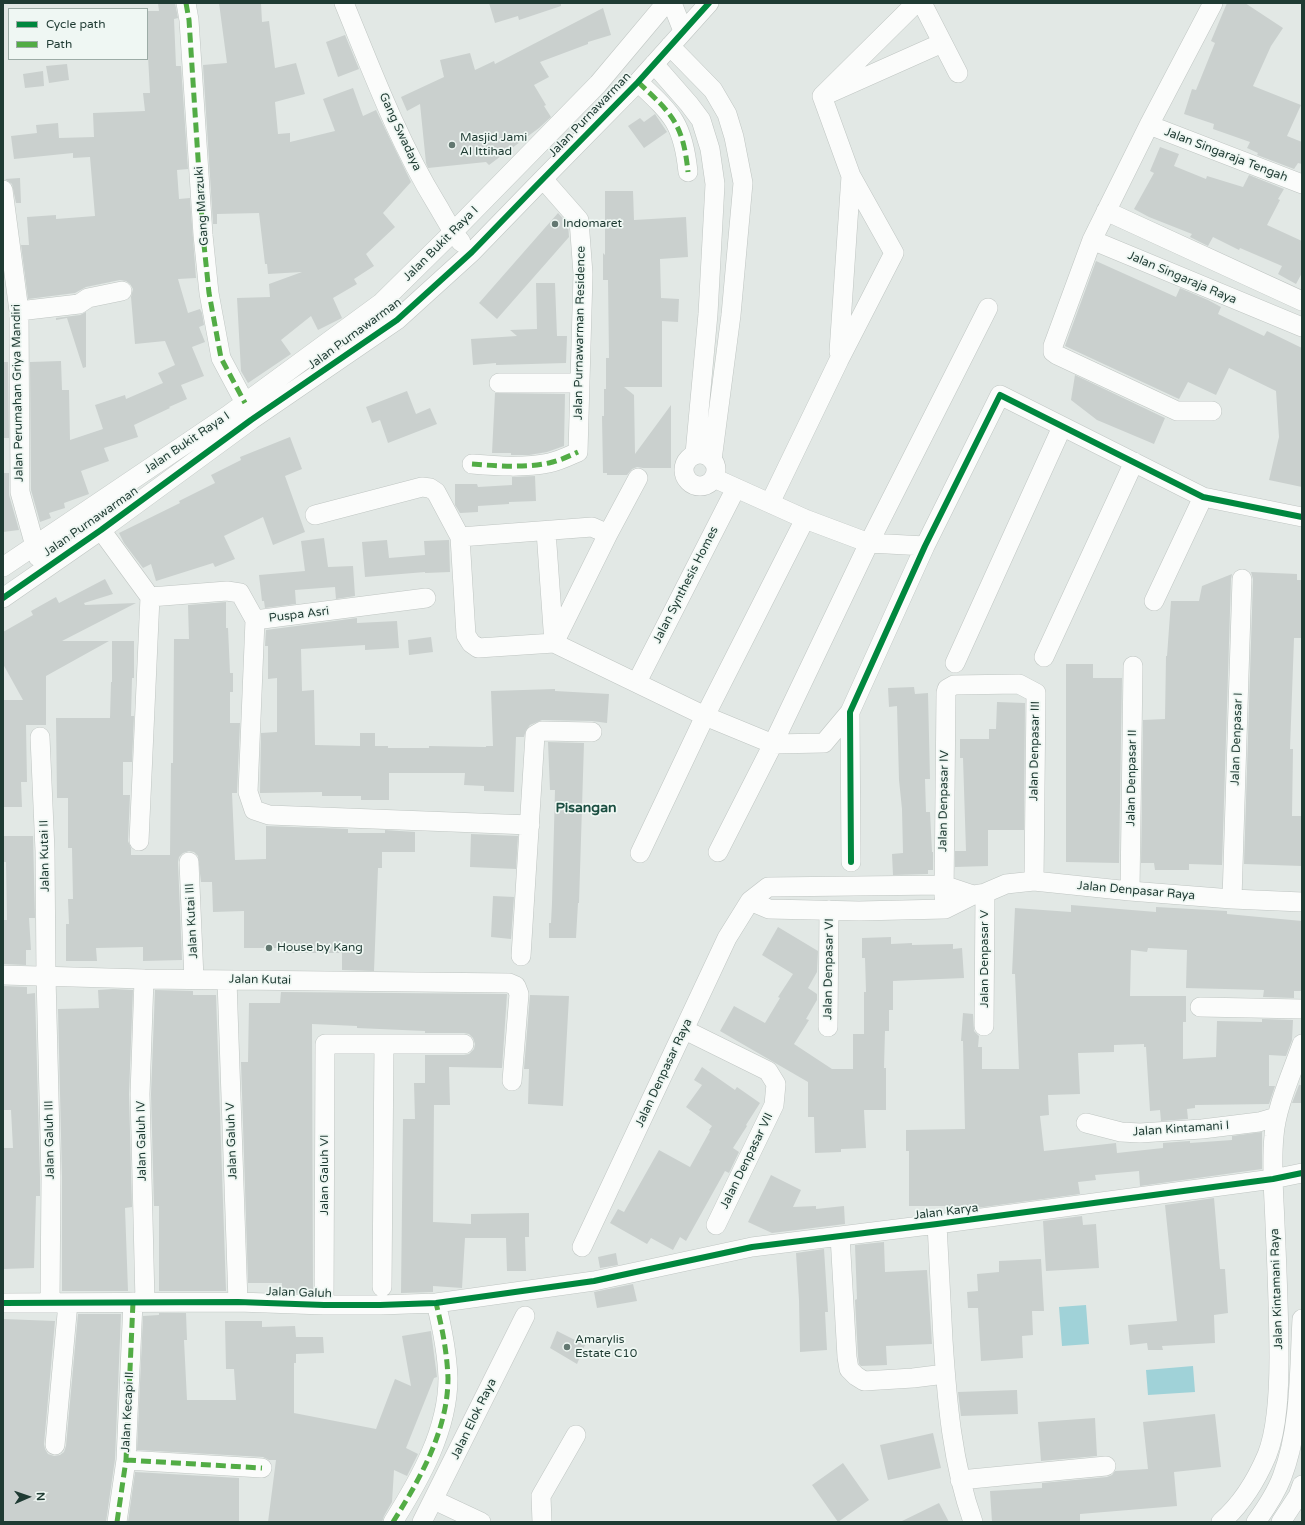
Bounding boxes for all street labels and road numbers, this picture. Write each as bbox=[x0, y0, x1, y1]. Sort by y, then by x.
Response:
street label: Jalan Purnawarman bbox=[546, 70, 634, 160]
street label: Gang Swadaya bbox=[376, 91, 424, 173]
street label: Jalan Singaraja Tengah bbox=[1162, 125, 1290, 185]
street label: Gang Marzuki bbox=[192, 166, 212, 246]
street label: Jalan Bukit Raya I bbox=[401, 204, 481, 284]
street label: Jalan Purnawarman Residence bbox=[571, 246, 589, 420]
street label: Jalan Singaraja Raya bbox=[1125, 249, 1239, 307]
street label: Jalan Purnawarman bbox=[305, 295, 405, 373]
street label: Jalan Perumahan Griya Mandiri bbox=[9, 304, 27, 482]
street label: Jalan Bukit Raya I bbox=[141, 409, 233, 477]
street label: Jalan Purnawarman bbox=[41, 484, 141, 560]
street label: Jalan Synthesis Homes bbox=[650, 524, 722, 646]
street label: Puspa Asri bbox=[268, 604, 330, 626]
street label: Jalan Denpasar I bbox=[1228, 692, 1246, 786]
street label: Jalan Denpasar III bbox=[1027, 701, 1043, 801]
street label: Jalan Denpasar II bbox=[1124, 730, 1140, 826]
street label: Jalan Denpasar IV bbox=[936, 750, 952, 852]
street label: Jalan Kutai II bbox=[37, 820, 53, 892]
street label: Jalan Denpasar Raya bbox=[1076, 879, 1196, 903]
street label: Jalan Kutai III bbox=[183, 883, 201, 959]
street label: Jalan Denpasar V bbox=[978, 910, 992, 1008]
street label: Jalan Denpasar VI bbox=[821, 918, 837, 1020]
street label: Jalan Kutai bbox=[229, 972, 291, 988]
street label: Jalan Denpasar Raya bbox=[632, 1016, 696, 1130]
street label: Jalan Galuh III bbox=[42, 1100, 58, 1180]
street label: Jalan Galuh IV bbox=[134, 1100, 150, 1182]
street label: Jalan Galuh V bbox=[223, 1102, 241, 1180]
street label: Jalan Denpasar VII bbox=[717, 1111, 777, 1211]
street label: Jalan Kintamani I bbox=[1132, 1118, 1230, 1140]
street label: Jalan Galuh VI bbox=[318, 1135, 332, 1215]
street label: Jalan Karya bbox=[913, 1201, 979, 1223]
street label: Jalan Kintamani Raya bbox=[1268, 1228, 1286, 1350]
street label: Jalan Galuh bbox=[266, 1285, 332, 1301]
street label: Jalan Kecapi II bbox=[119, 1371, 137, 1453]
street label: Jalan Elok Raya bbox=[448, 1376, 500, 1462]

